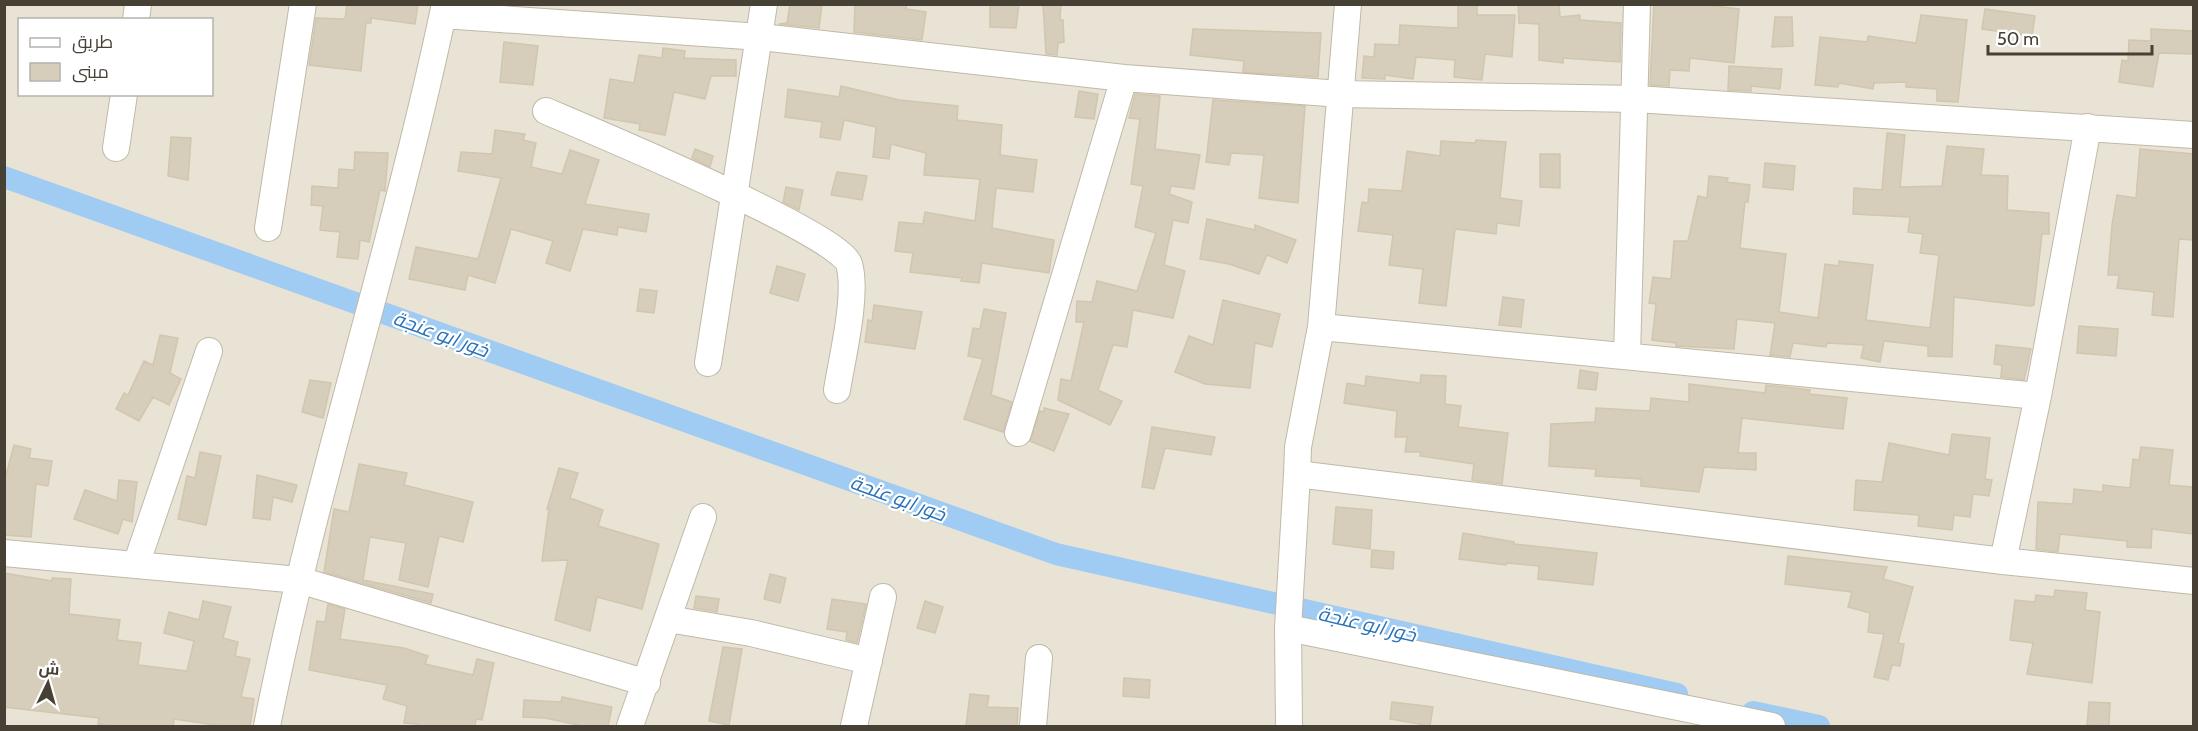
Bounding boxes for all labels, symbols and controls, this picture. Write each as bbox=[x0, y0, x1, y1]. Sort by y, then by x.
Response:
legend bbox=[18, 18, 213, 96]
scale bar bbox=[1988, 18, 2152, 56]
text: 50 m bbox=[1997, 28, 2039, 50]
text: طريق bbox=[72, 31, 113, 54]
text: مبنى bbox=[72, 61, 109, 83]
water label: خور ابو عنجة bbox=[390, 306, 493, 363]
water label: خور ابو عنجة bbox=[847, 470, 950, 527]
water label: خور ابو عنجة bbox=[1316, 601, 1419, 647]
north arrow bbox=[18, 653, 78, 713]
text: ش bbox=[38, 658, 60, 679]

